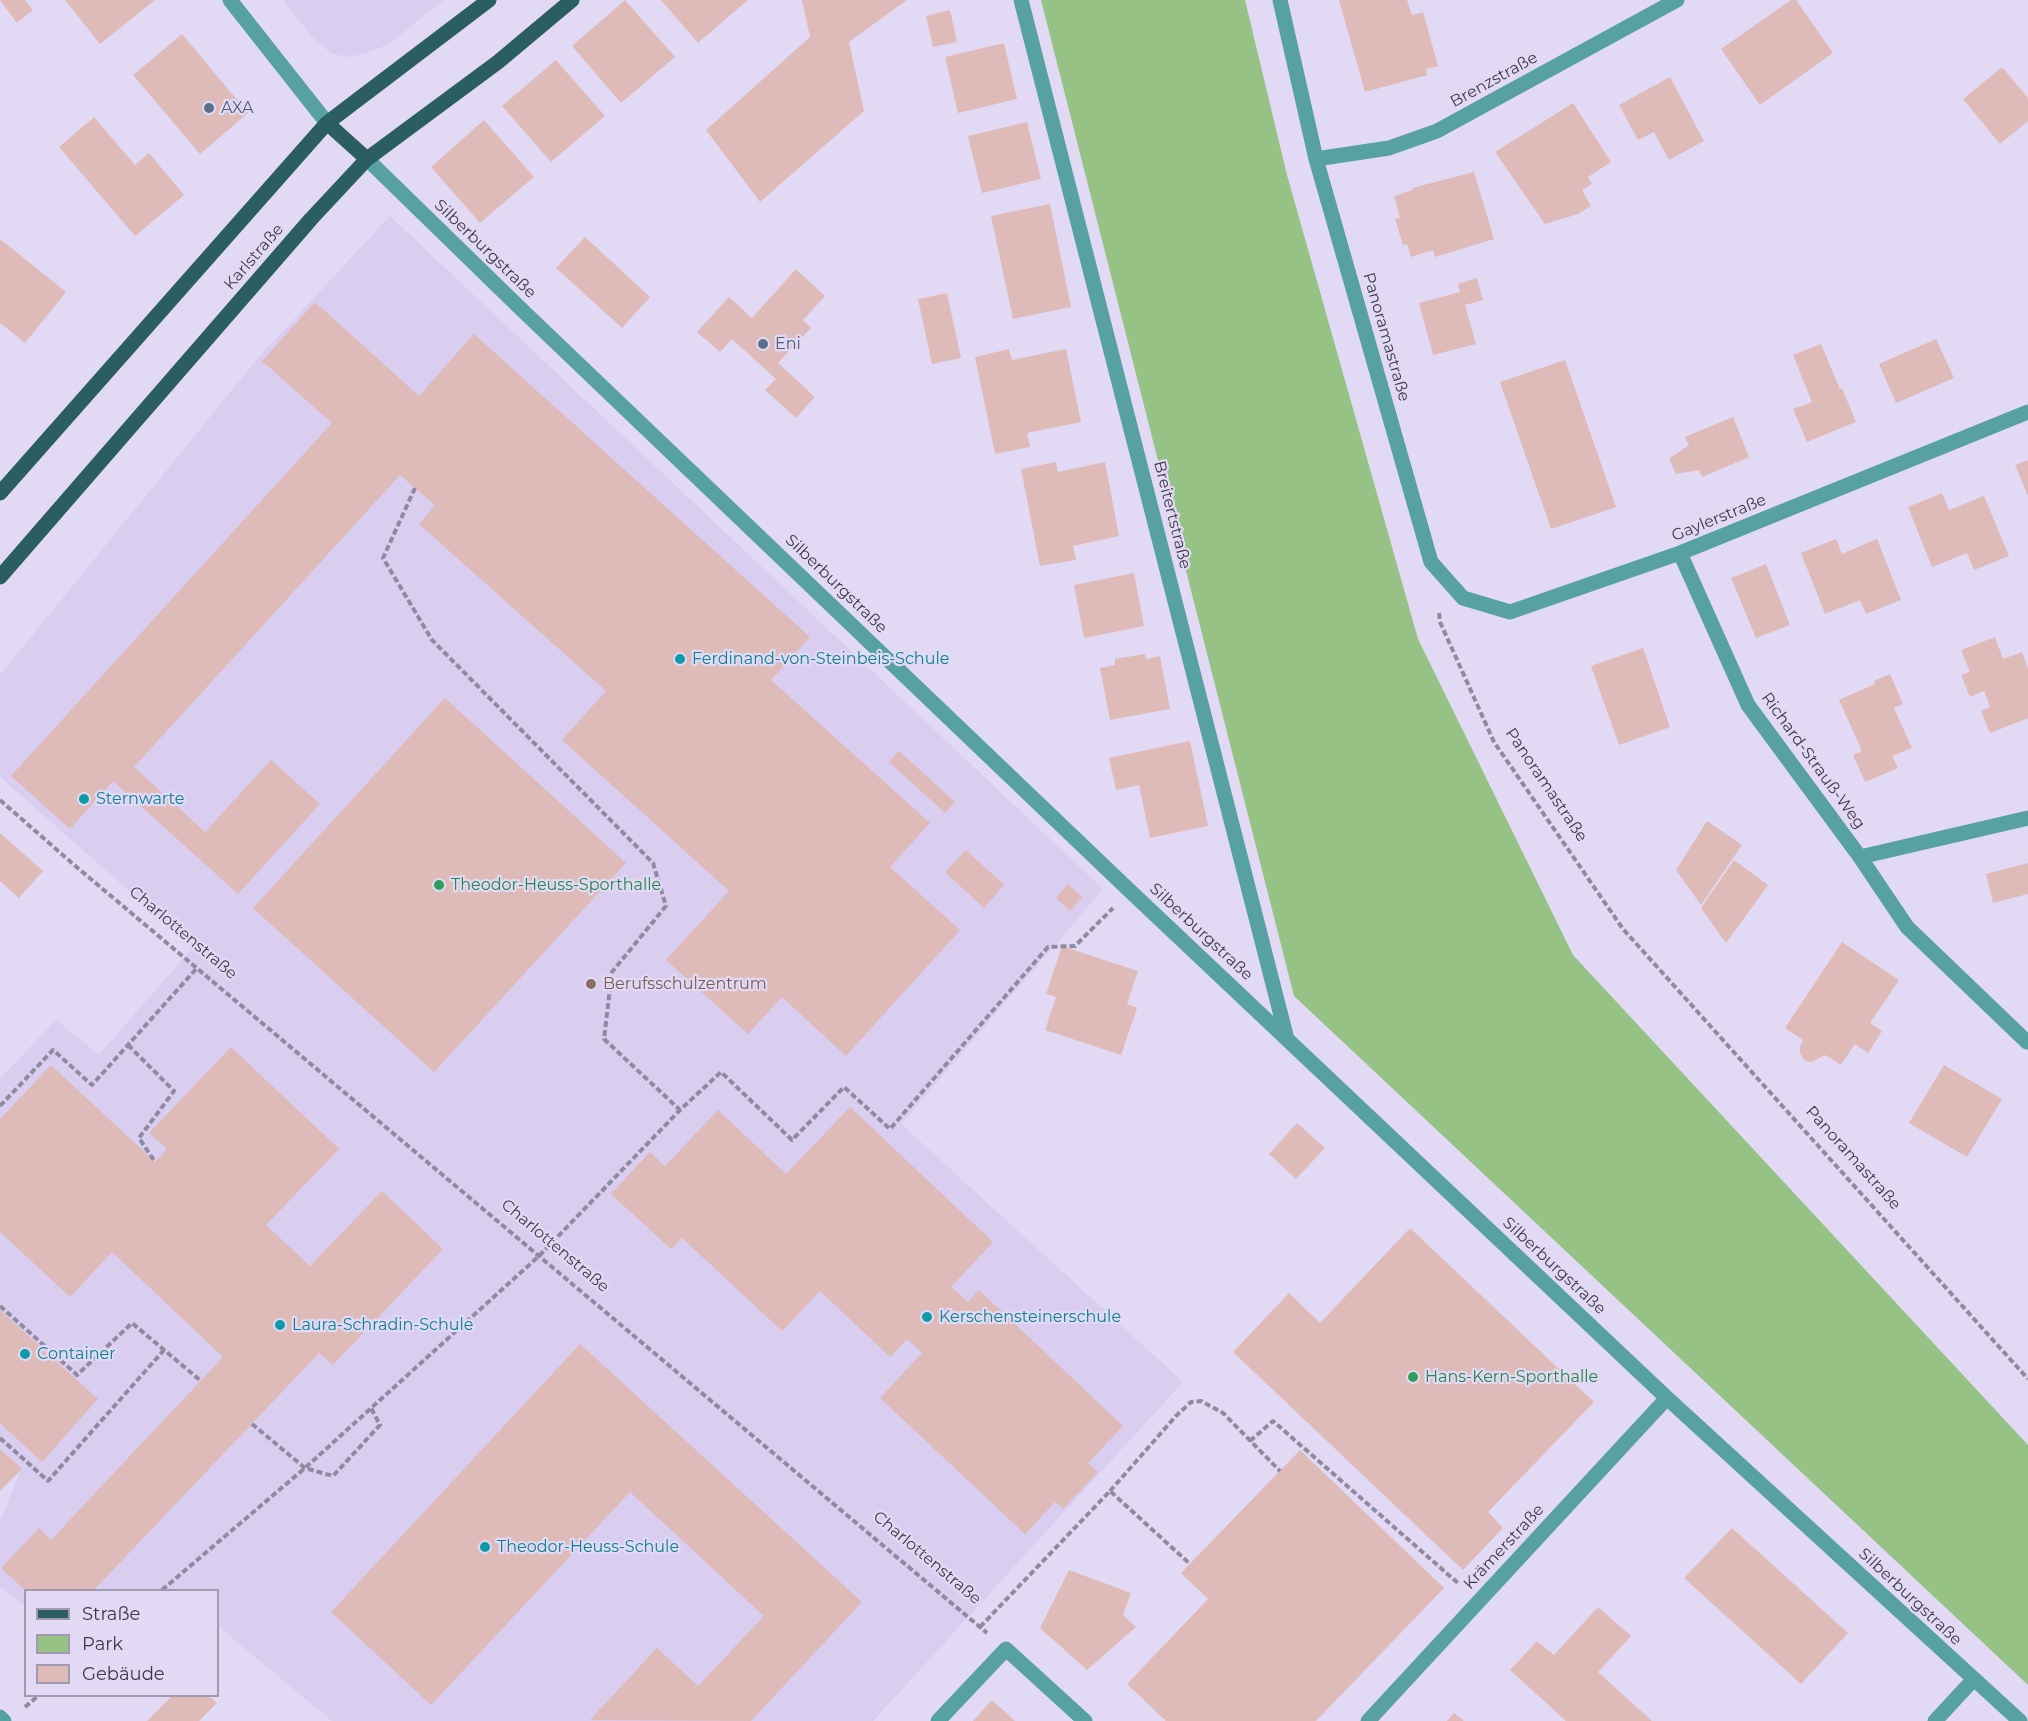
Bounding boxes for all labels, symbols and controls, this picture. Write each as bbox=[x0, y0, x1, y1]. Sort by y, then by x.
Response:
street label: Brenzstraße bbox=[1447, 48, 1541, 112]
place label: AXA bbox=[221, 98, 253, 118]
marker: AXA bbox=[202, 101, 216, 115]
street label: Silberburgstraße bbox=[430, 196, 540, 302]
street label: Karlstraße bbox=[220, 220, 288, 294]
street label: Panoramastraße bbox=[1358, 270, 1414, 404]
place label: Eni bbox=[775, 334, 801, 354]
marker: Eni bbox=[756, 337, 770, 351]
street label: Breitertstraße bbox=[1149, 459, 1195, 571]
street label: Gaylerstraße bbox=[1669, 490, 1769, 546]
street label: Silberburgstraße bbox=[781, 531, 891, 637]
place label: Ferdinand-von-Steinbeis-Schule bbox=[692, 649, 949, 669]
marker: Ferdinand-von-Steinbeis-Schule bbox=[673, 652, 687, 666]
street label: Richard-Strauß-Weg bbox=[1757, 689, 1869, 833]
street label: Panoramastraße bbox=[1501, 724, 1591, 846]
place label: Sternwarte bbox=[96, 789, 184, 809]
marker: Sternwarte bbox=[77, 792, 91, 806]
place label: Theodor-Heuss-Sporthalle bbox=[451, 875, 661, 895]
marker: Theodor-Heuss-Sporthalle bbox=[432, 878, 446, 892]
street label: Silberburgstraße bbox=[1145, 879, 1257, 985]
street label: Charlottenstraße bbox=[125, 882, 241, 984]
place label: Berufsschulzentrum bbox=[603, 974, 767, 994]
marker: Berufsschulzentrum bbox=[584, 977, 598, 991]
street label: Panoramastraße bbox=[1801, 1102, 1905, 1214]
street label: Charlottenstraße bbox=[497, 1195, 613, 1297]
street label: Silberburgstraße bbox=[1498, 1213, 1610, 1319]
place label: Kerschensteinerschule bbox=[939, 1307, 1121, 1327]
marker: Kerschensteinerschule bbox=[920, 1310, 934, 1324]
place label: Laura-Schradin-Schule bbox=[292, 1315, 473, 1335]
marker: Laura-Schradin-Schule bbox=[273, 1318, 287, 1332]
place label: Container bbox=[37, 1344, 116, 1364]
marker: Container bbox=[18, 1347, 32, 1361]
place label: Hans-Kern-Sporthalle bbox=[1425, 1367, 1598, 1387]
marker: Hans-Kern-Sporthalle bbox=[1406, 1370, 1420, 1384]
street label: Krämerstraße bbox=[1460, 1500, 1548, 1594]
street label: Charlottenstraße bbox=[869, 1507, 985, 1609]
place label: Theodor-Heuss-Schule bbox=[497, 1537, 679, 1557]
marker: Theodor-Heuss-Schule bbox=[478, 1540, 492, 1554]
street label: Silberburgstraße bbox=[1854, 1544, 1966, 1650]
legend bbox=[24, 1589, 219, 1697]
text: Straße bbox=[82, 1603, 140, 1625]
text: Park bbox=[82, 1633, 123, 1655]
text: Gebäude bbox=[82, 1663, 165, 1685]

